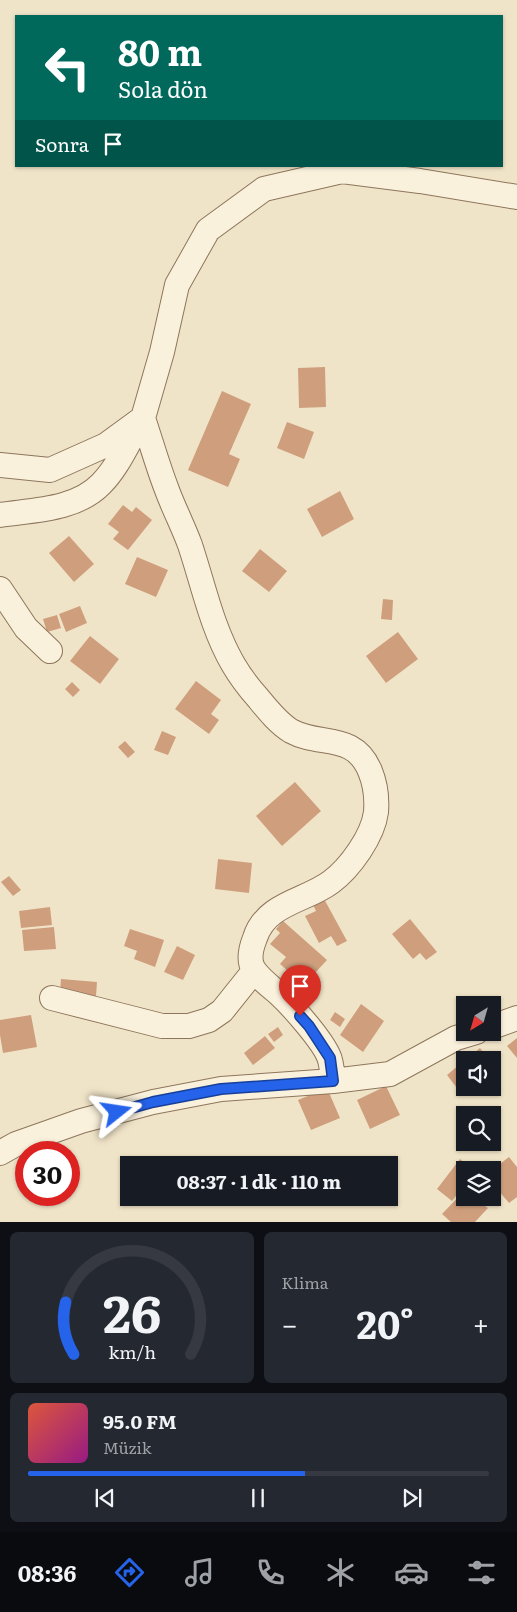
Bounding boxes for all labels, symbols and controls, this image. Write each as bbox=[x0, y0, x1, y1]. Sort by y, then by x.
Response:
text: 80 m bbox=[118, 25, 202, 77]
icon: left bbox=[35, 35, 100, 100]
text: Sola dön bbox=[118, 72, 208, 105]
text: Sonra bbox=[35, 130, 89, 158]
icon: arrive bbox=[99, 130, 127, 158]
pin bbox=[279, 965, 321, 1016]
icon: arrive bbox=[286, 972, 314, 1000]
north arrow bbox=[456, 996, 501, 1041]
map controls bbox=[456, 996, 501, 1206]
button: sound bbox=[456, 1051, 501, 1096]
position arrow bbox=[90, 1085, 142, 1137]
button: search bbox=[456, 1106, 501, 1151]
speed limit sign: 30 bbox=[15, 1141, 80, 1206]
button: layers bbox=[456, 1161, 501, 1206]
text: 08:37 · 1 dk · 110 m bbox=[177, 1167, 341, 1195]
text: Klima bbox=[282, 1270, 328, 1294]
text: 26 bbox=[103, 1272, 161, 1349]
text: 20° bbox=[357, 1294, 414, 1351]
text: − bbox=[282, 1302, 298, 1344]
text: + bbox=[473, 1302, 489, 1344]
text: km/h bbox=[108, 1338, 156, 1365]
text: 95.0 FM bbox=[103, 1407, 177, 1435]
text: Müzik bbox=[103, 1435, 151, 1459]
icon: previous bbox=[91, 1484, 119, 1512]
icon: pause bbox=[244, 1484, 272, 1512]
icon: next bbox=[398, 1484, 426, 1512]
icon: directions bbox=[112, 1555, 147, 1590]
icon: music bbox=[182, 1555, 217, 1590]
icon: phone bbox=[253, 1555, 288, 1590]
icon: climate bbox=[323, 1555, 358, 1590]
icon: car bbox=[394, 1555, 429, 1590]
icon: filters bbox=[464, 1555, 499, 1590]
text: 08:36 bbox=[18, 1556, 76, 1589]

